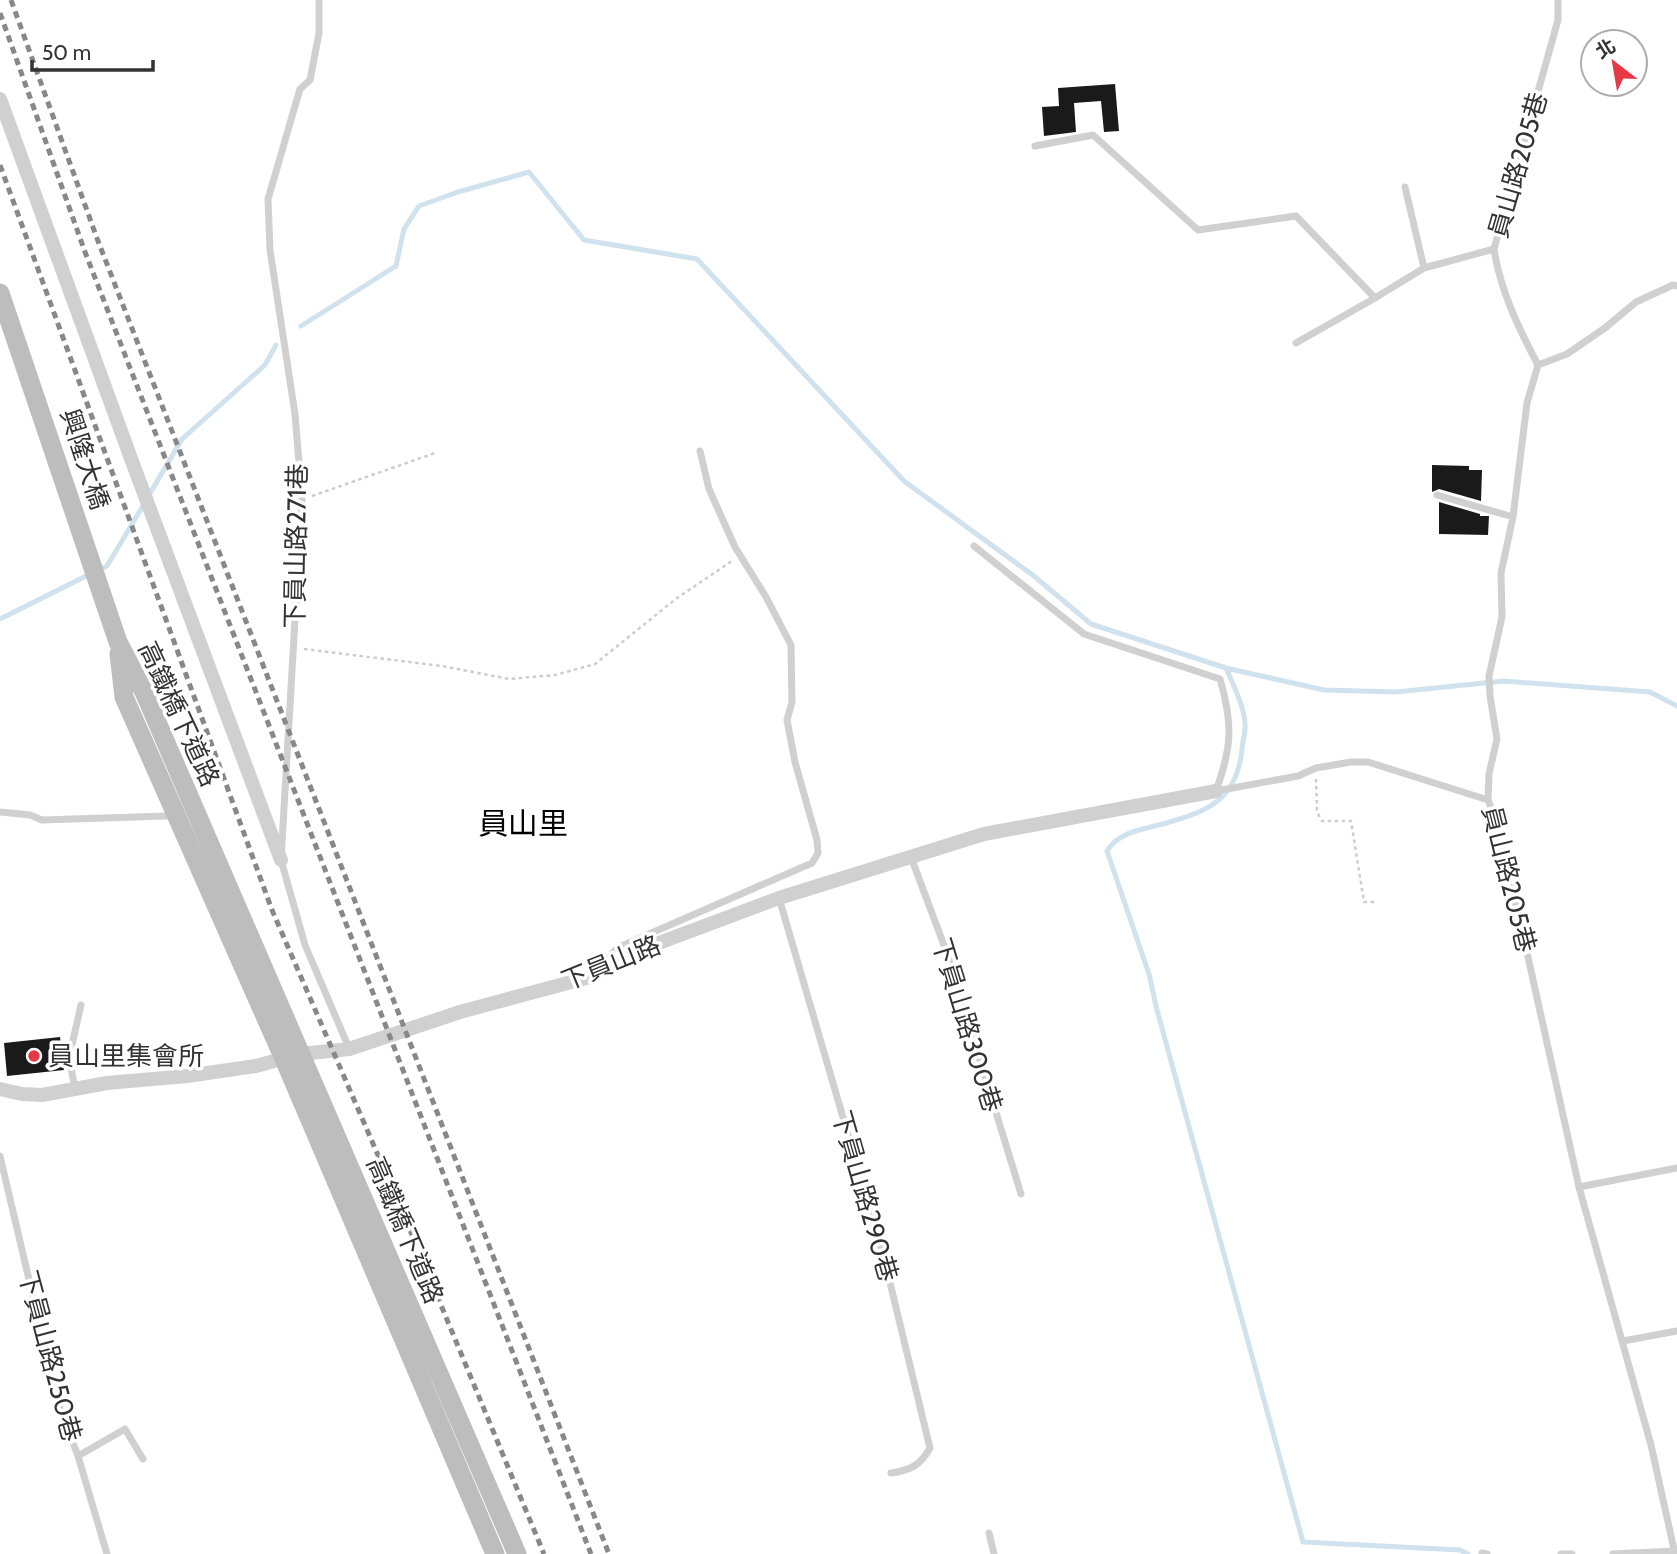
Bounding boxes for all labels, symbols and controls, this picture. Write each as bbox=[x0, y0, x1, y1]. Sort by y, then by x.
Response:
scale bar bbox=[32, 28, 152, 72]
north arrow bbox=[1579, 28, 1649, 98]
text: 北 bbox=[1591, 34, 1620, 64]
text: 50 m bbox=[42, 40, 91, 65]
street label: 員山路205巷 bbox=[1482, 89, 1554, 241]
street label: 興隆大橋 bbox=[54, 405, 116, 513]
street label: 下員山路271巷 bbox=[279, 463, 313, 629]
street label: 高鐵橋下道路 bbox=[132, 637, 226, 791]
street label: 員山路205巷 bbox=[1475, 802, 1543, 956]
district label: 員山里 bbox=[478, 805, 568, 842]
street label: 下員山路 bbox=[557, 929, 665, 997]
street label: 下員山路300巷 bbox=[925, 934, 1009, 1116]
place label: 員山里集會所 bbox=[48, 1040, 204, 1072]
marker: 員山里集會所 bbox=[26, 1048, 42, 1064]
street label: 下員山路290巷 bbox=[825, 1107, 905, 1285]
street label: 高鐵橋下道路 bbox=[360, 1152, 450, 1308]
street label: 下員山路250巷 bbox=[12, 1267, 88, 1445]

